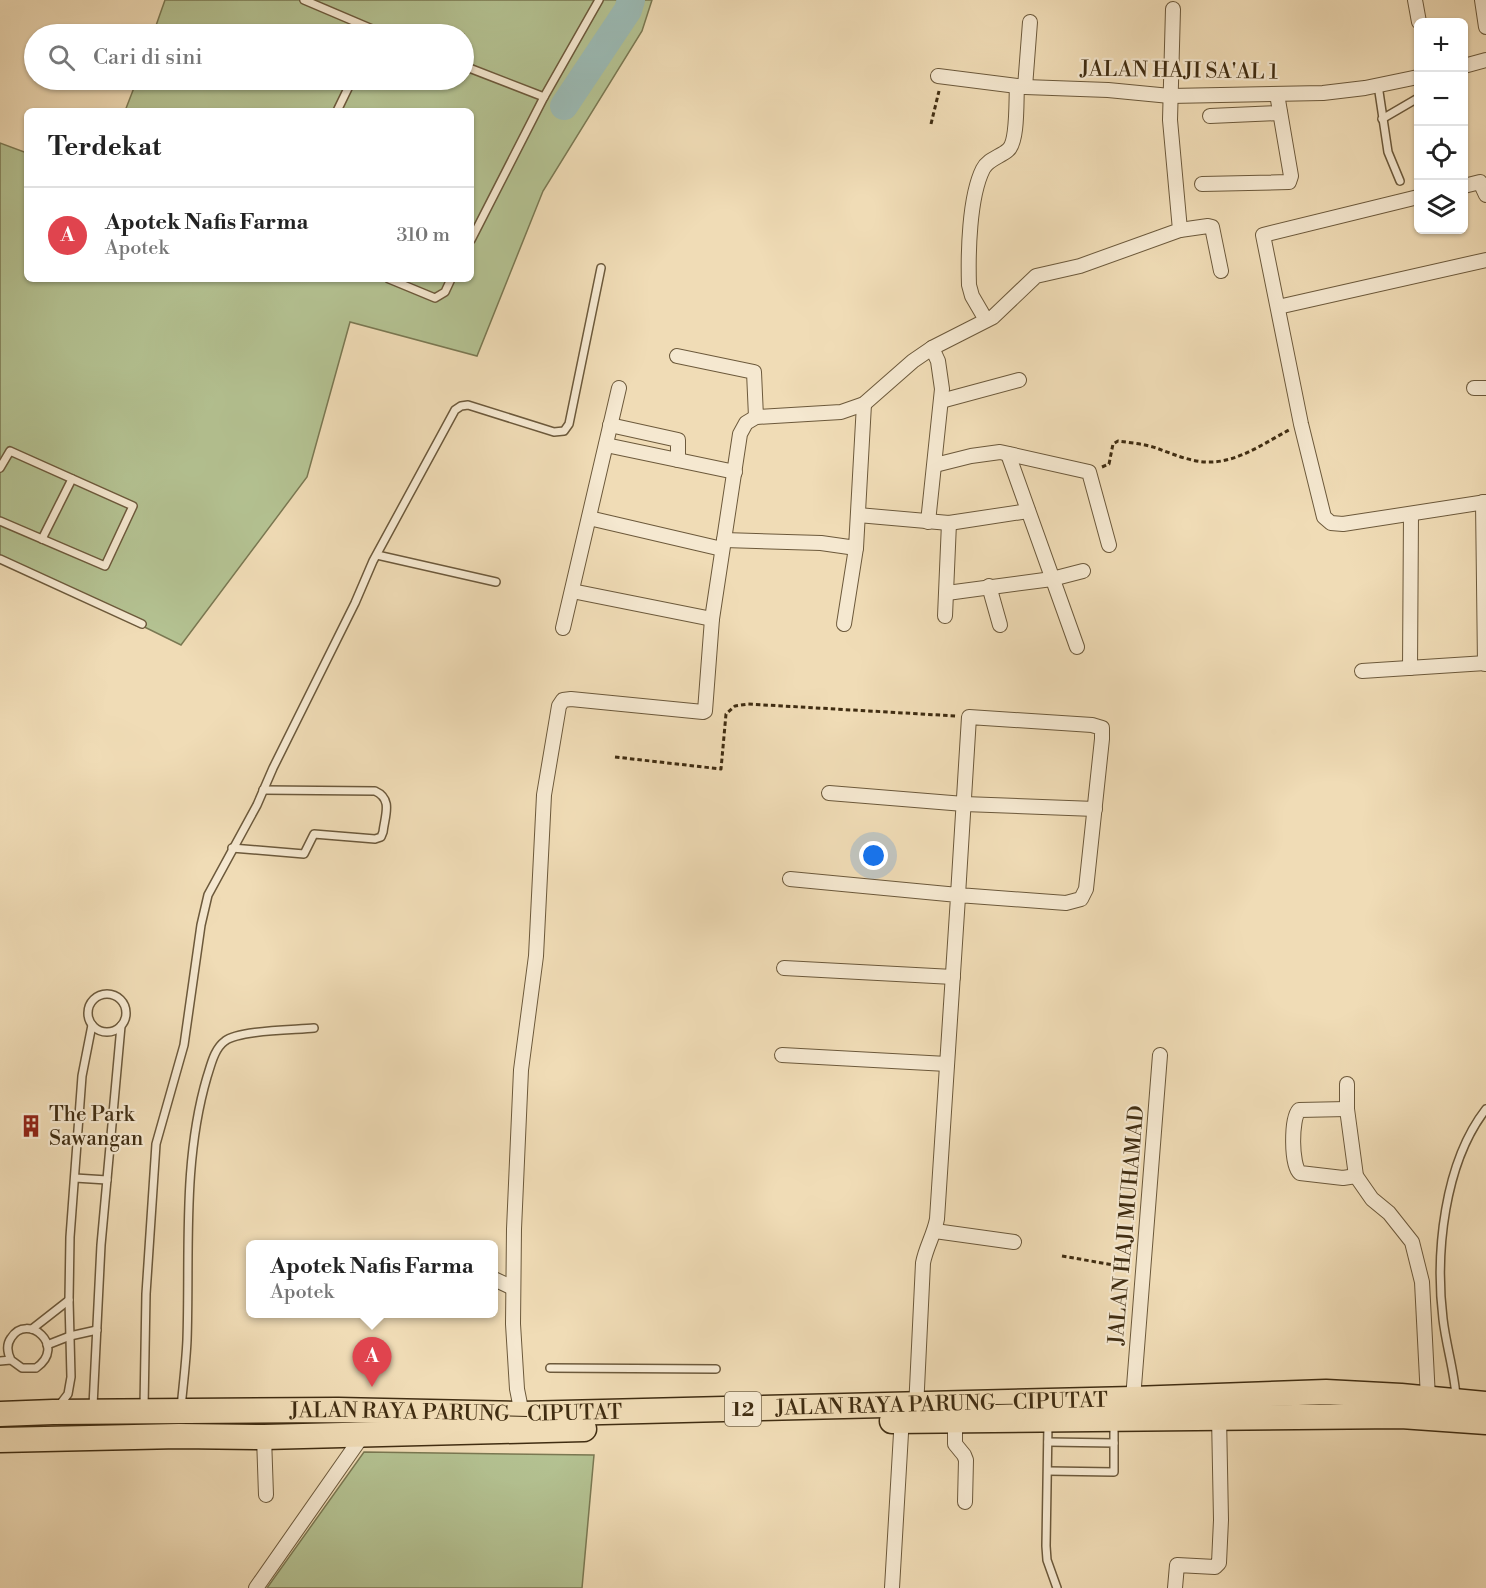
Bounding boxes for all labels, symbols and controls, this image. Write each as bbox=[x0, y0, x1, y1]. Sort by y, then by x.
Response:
map controls bbox=[1414, 18, 1468, 234]
button: + bbox=[1414, 18, 1468, 72]
search box bbox=[24, 24, 474, 90]
icon: search bbox=[45, 41, 78, 74]
text: Cari di sini bbox=[93, 44, 203, 71]
street label: JALAN HAJI SA'AL 1 bbox=[1079, 56, 1278, 86]
button: − bbox=[1414, 72, 1468, 126]
button: locate bbox=[1414, 126, 1468, 180]
text: Terdekat bbox=[48, 131, 161, 163]
button: layers bbox=[1414, 180, 1468, 234]
text: Apotek Nafis Farma bbox=[105, 209, 309, 236]
text: A bbox=[60, 223, 75, 248]
text: 310 m bbox=[397, 223, 450, 248]
text: Apotek bbox=[105, 236, 169, 261]
your location bbox=[859, 841, 888, 870]
place label: The Park Sawangan bbox=[49, 1102, 144, 1152]
street label: JALAN HAJI MUHAMAD bbox=[1103, 1104, 1150, 1347]
building icon: The Park Sawangan bbox=[18, 1113, 44, 1139]
popup bbox=[246, 1240, 498, 1318]
text: Apotek Nafis Farma bbox=[270, 1253, 474, 1280]
text: Apotek bbox=[270, 1280, 334, 1305]
pin: A bbox=[352, 1338, 392, 1387]
street label: JALAN RAYA PARUNG—CIPUTAT bbox=[774, 1388, 1109, 1422]
road number: 12 bbox=[725, 1392, 761, 1426]
street label: JALAN RAYA PARUNG—CIPUTAT bbox=[289, 1398, 623, 1428]

